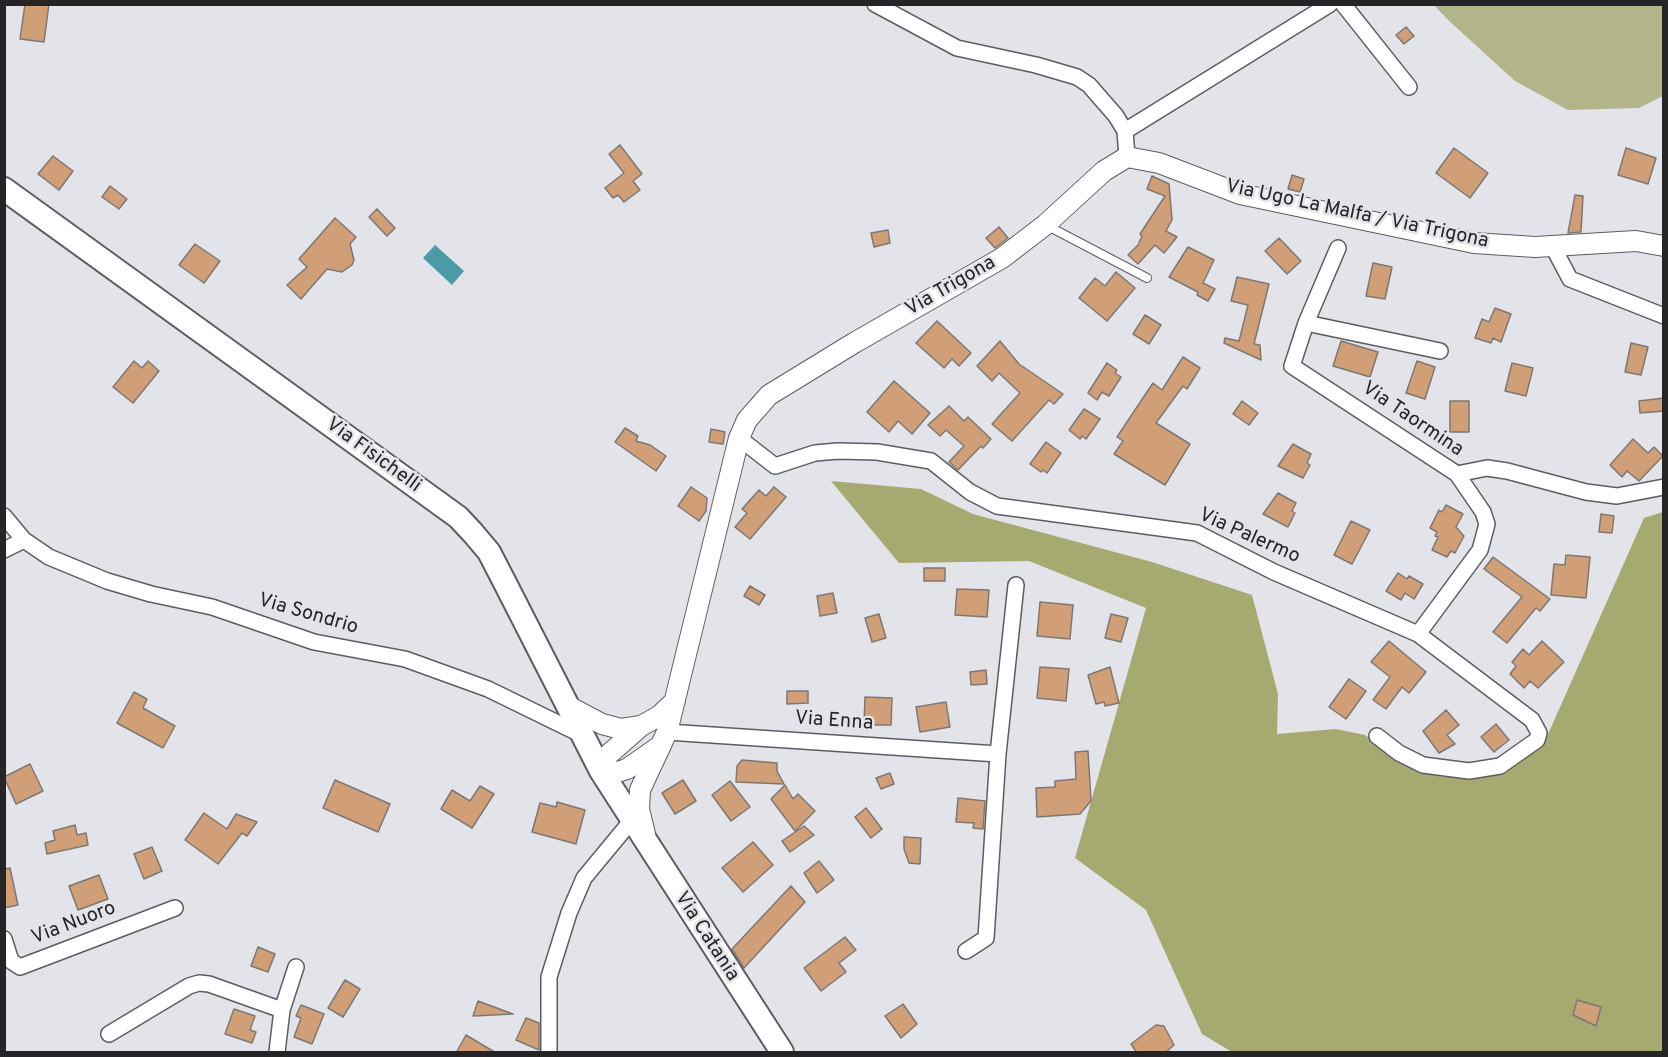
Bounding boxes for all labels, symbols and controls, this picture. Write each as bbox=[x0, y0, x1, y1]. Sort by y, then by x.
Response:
street label: Via Ugo La Malfa / Via Trigona bbox=[1223, 175, 1491, 255]
street label: Via Trigona bbox=[902, 252, 1000, 322]
street label: Via Taormina bbox=[1357, 377, 1467, 463]
street label: Via Fisichelli bbox=[321, 413, 425, 499]
street label: Via Palermo bbox=[1195, 504, 1303, 570]
street label: Via Sondrio bbox=[255, 589, 361, 641]
street label: Via Enna bbox=[794, 707, 874, 737]
street label: Via Catania bbox=[668, 888, 744, 986]
street label: Via Nuoro bbox=[29, 897, 119, 951]

